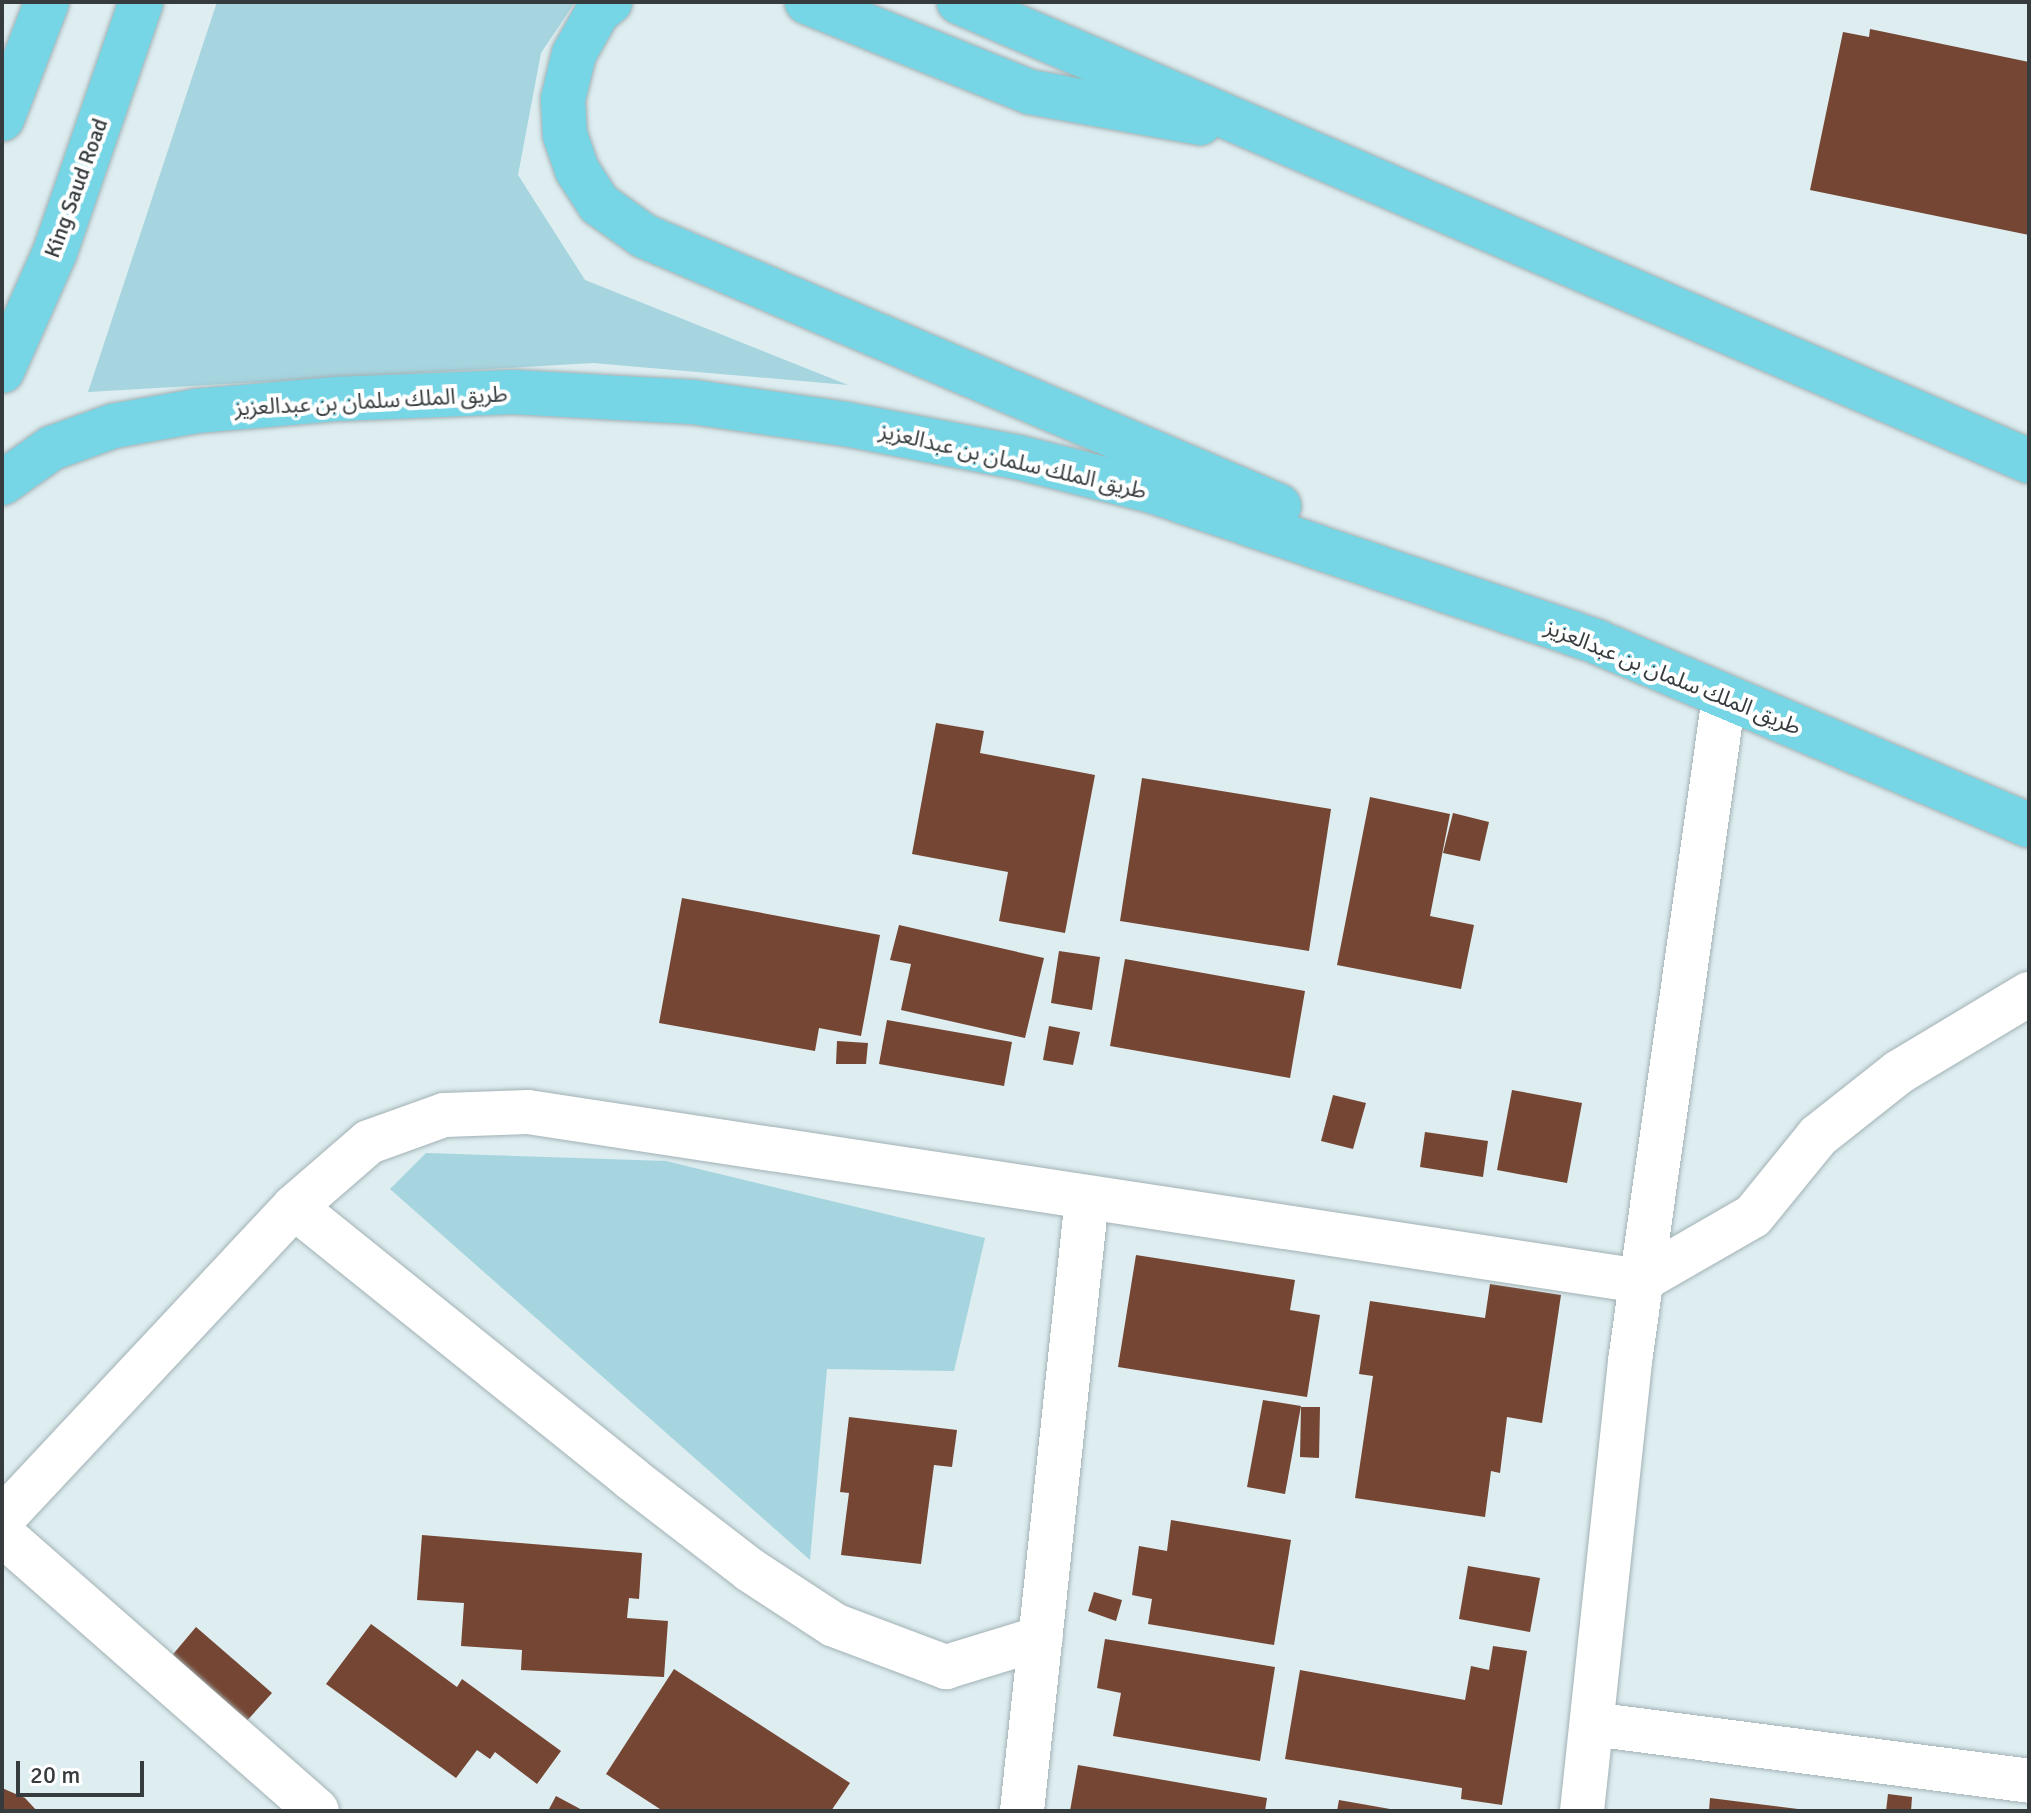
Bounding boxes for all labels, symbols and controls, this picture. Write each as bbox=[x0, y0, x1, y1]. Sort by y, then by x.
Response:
street label: King Saud Road bbox=[39, 115, 113, 261]
street label: طريق الملك سلمان بن عبدالعزيز bbox=[234, 381, 508, 421]
street label: طريق الملك سلمان بن عبدالعزيز bbox=[877, 417, 1149, 505]
street label: طريق الملك سلمان بن عبدالعزيز bbox=[1541, 614, 1805, 740]
scale bar bbox=[20, 1745, 148, 1795]
text: 20 m bbox=[30, 1760, 80, 1790]

